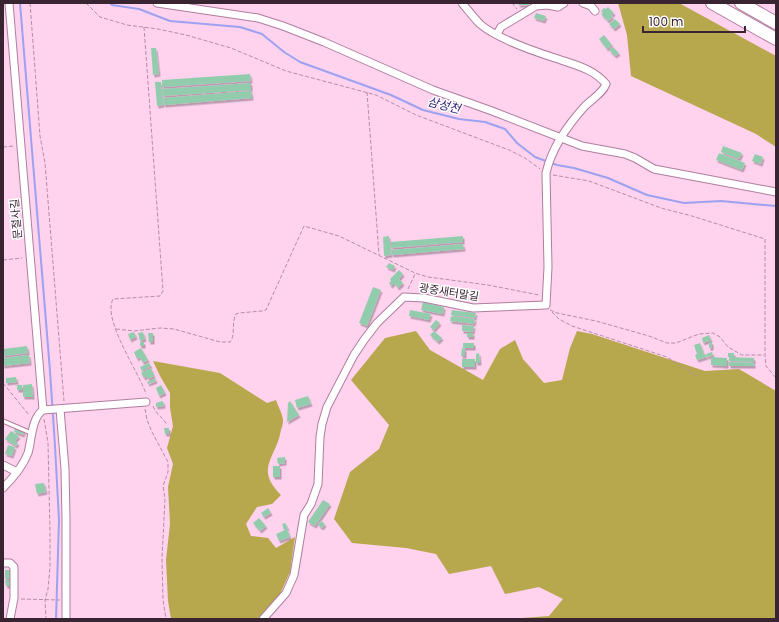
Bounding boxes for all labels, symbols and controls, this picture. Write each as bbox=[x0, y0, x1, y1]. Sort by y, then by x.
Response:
scale bar bbox=[643, 8, 745, 34]
text: 100 m bbox=[649, 13, 683, 30]
water label: 삼성천 bbox=[426, 93, 464, 118]
street label: 문절사길 bbox=[6, 198, 26, 240]
street label: 광중새터말길 bbox=[418, 279, 480, 305]

